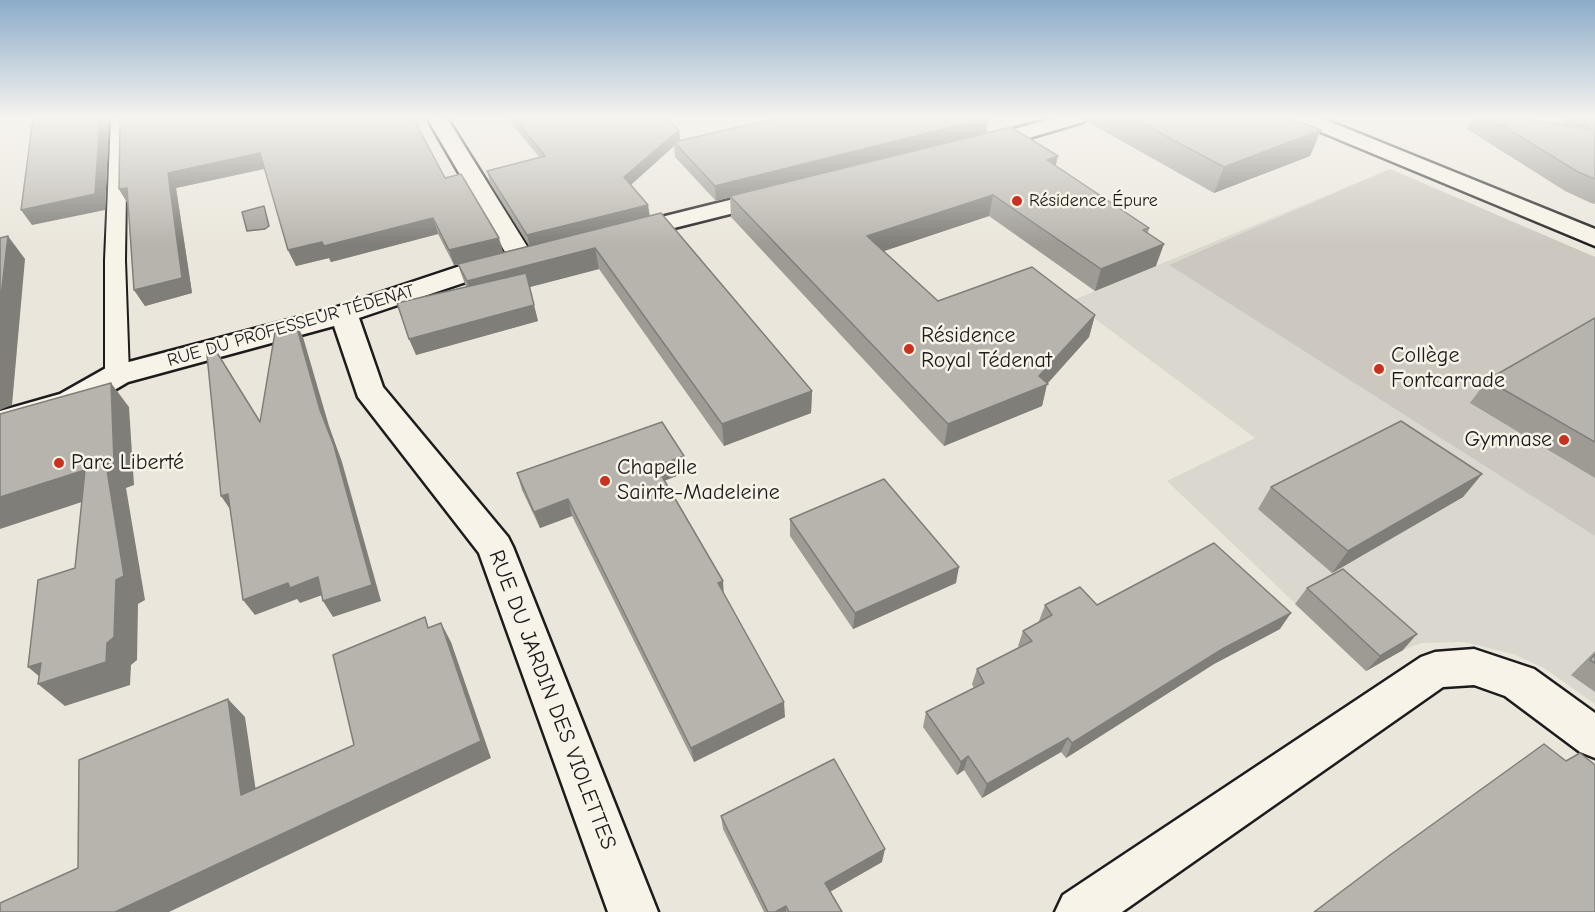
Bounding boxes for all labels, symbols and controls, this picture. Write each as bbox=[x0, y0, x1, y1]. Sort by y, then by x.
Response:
place label: Résidence Épure bbox=[1029, 190, 1158, 212]
marker: Résidence Épure bbox=[1010, 194, 1024, 208]
street label: RUE DU PROFESSEUR TÉDENAT bbox=[165, 280, 417, 372]
place label: Résidence Royal Tédenat bbox=[921, 323, 1052, 374]
marker: Résidence Royal Tédenat bbox=[902, 342, 916, 356]
place label: Collège Fontcarrade bbox=[1391, 343, 1505, 394]
marker: Collège Fontcarrade bbox=[1372, 362, 1386, 376]
place label: Gymnase bbox=[1465, 427, 1552, 453]
marker: Gymnase bbox=[1557, 433, 1571, 447]
place label: Parc Liberté bbox=[71, 450, 184, 476]
place label: Chapelle Sainte-Madeleine bbox=[617, 455, 780, 506]
marker: Parc Liberté bbox=[52, 456, 66, 470]
marker: Chapelle Sainte-Madeleine bbox=[598, 474, 612, 488]
street label: RUE DU JARDIN DES VIOLETTES bbox=[483, 547, 621, 853]

